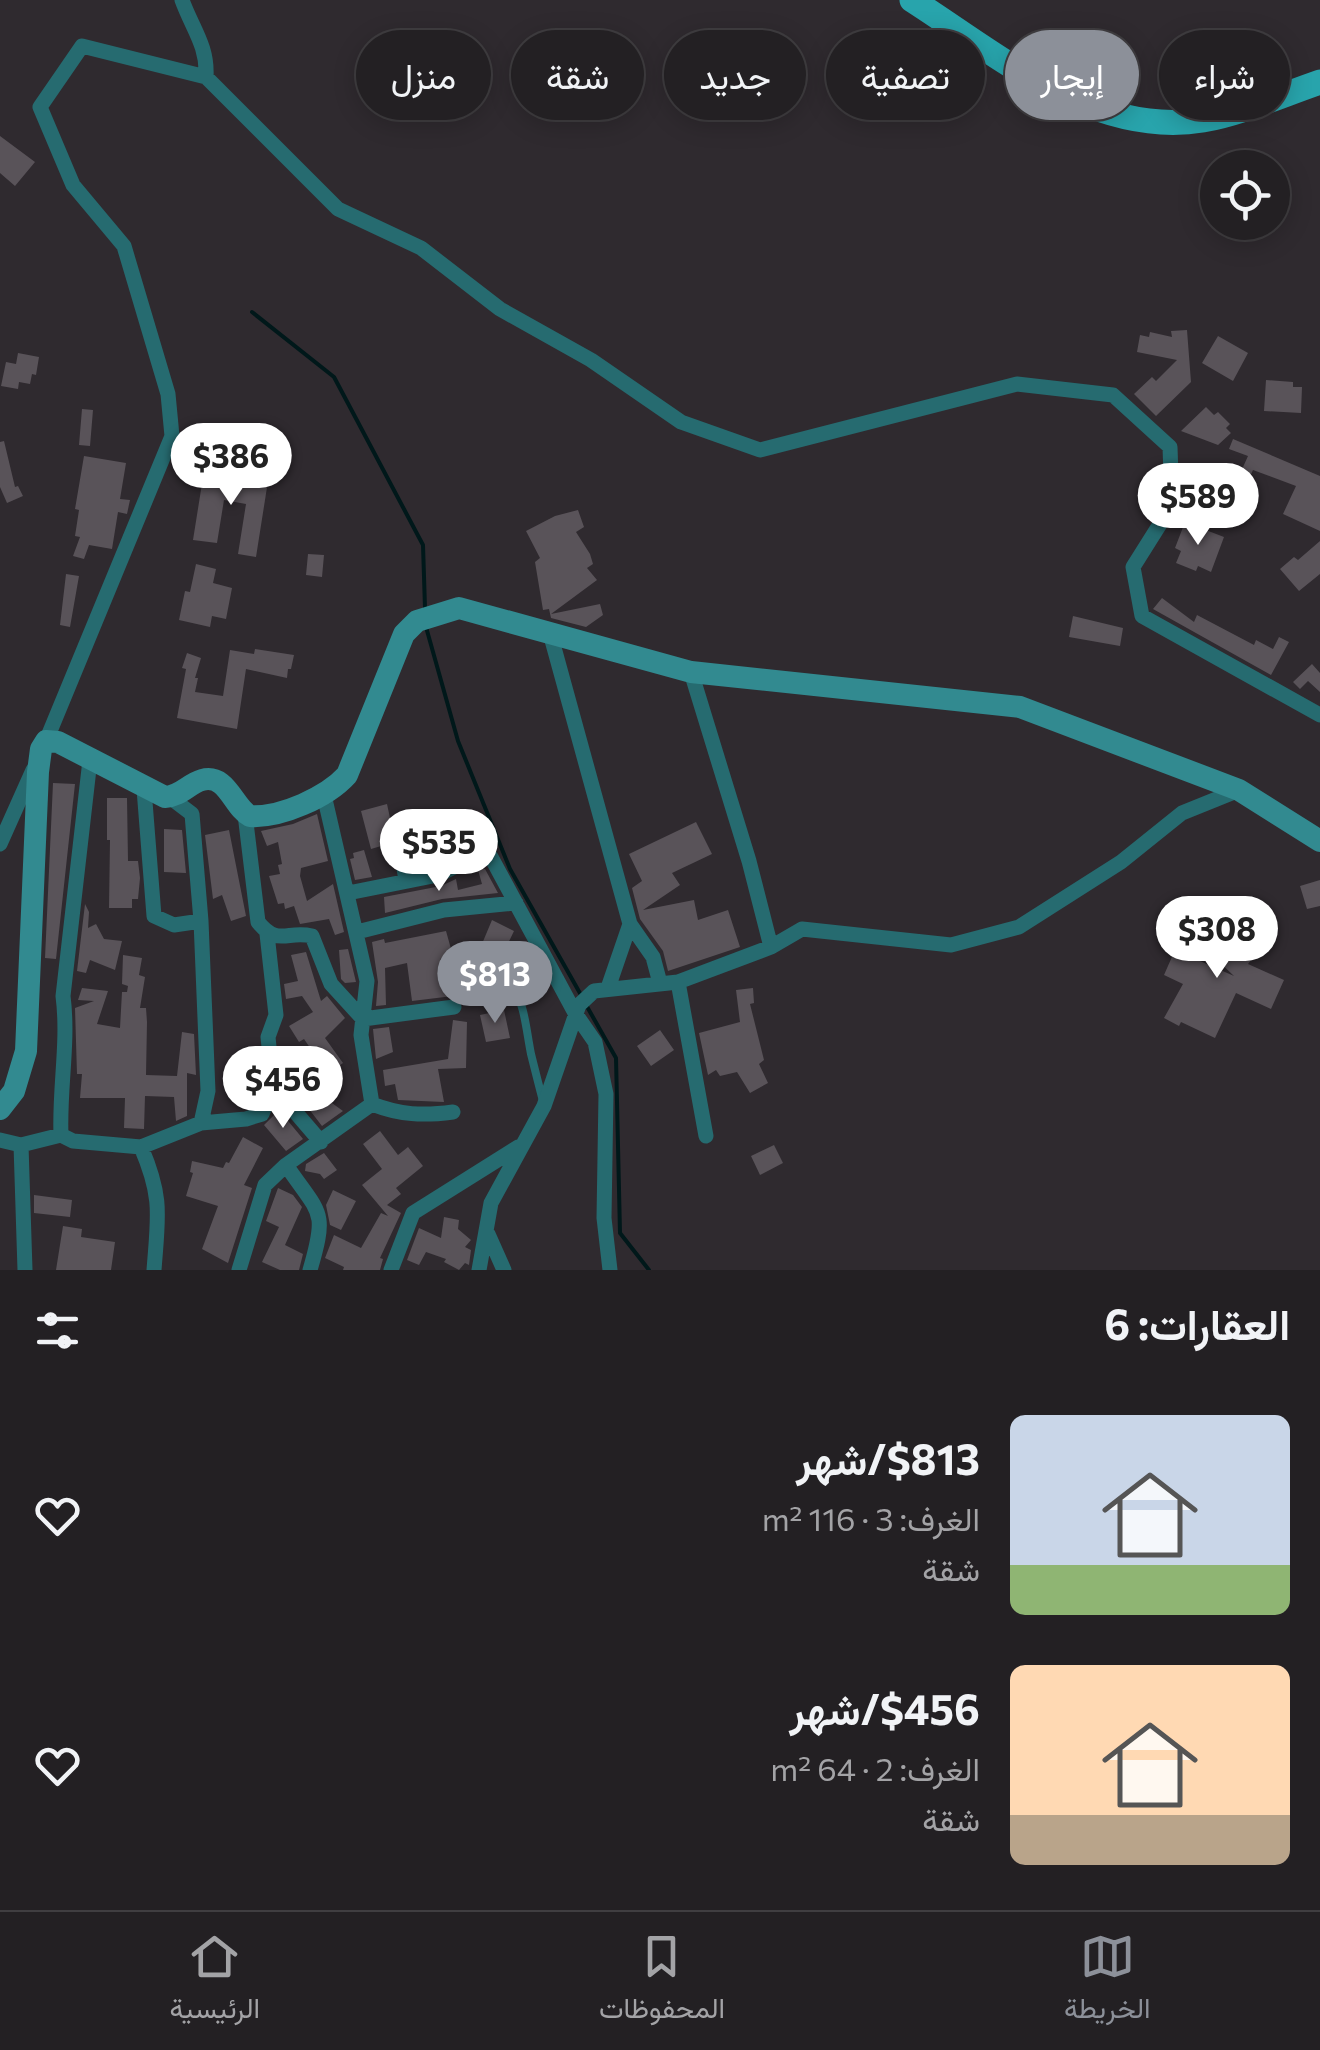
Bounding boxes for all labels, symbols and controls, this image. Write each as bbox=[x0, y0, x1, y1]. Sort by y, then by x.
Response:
chip: منزل bbox=[356, 30, 491, 120]
chip: شقة bbox=[511, 30, 644, 120]
chip: جديد bbox=[664, 30, 806, 120]
chip: تصفية bbox=[826, 30, 985, 120]
chip: إيجار bbox=[1005, 30, 1139, 120]
chip: شراء bbox=[1159, 30, 1290, 120]
map controls bbox=[1200, 150, 1290, 240]
button: locate bbox=[1200, 150, 1290, 240]
pin: $386 bbox=[172, 423, 290, 508]
text: $386 bbox=[193, 435, 269, 475]
pin: $589 bbox=[1139, 463, 1257, 548]
text: $589 bbox=[1160, 475, 1236, 515]
pin: $535 bbox=[380, 809, 498, 894]
text: $535 bbox=[402, 821, 476, 861]
pin: $308 bbox=[1158, 896, 1276, 981]
text: $308 bbox=[1178, 908, 1256, 948]
pin: $813 bbox=[436, 941, 554, 1026]
text: $813 bbox=[459, 953, 531, 993]
pin: $456 bbox=[224, 1046, 342, 1131]
text: $456 bbox=[245, 1058, 321, 1098]
text: العقارات: 6 bbox=[1104, 1297, 1290, 1349]
icon: filters bbox=[30, 1303, 85, 1358]
text: $813/شهر bbox=[796, 1432, 980, 1484]
icon: home bbox=[1090, 1455, 1210, 1575]
icon: heart bbox=[30, 1488, 85, 1543]
text: الغرف: 3 · 116 m² bbox=[762, 1498, 980, 1538]
text: شقة bbox=[922, 1548, 980, 1588]
text: $456/شهر bbox=[790, 1682, 980, 1734]
icon: home bbox=[1090, 1705, 1210, 1825]
icon: heart bbox=[30, 1738, 85, 1793]
text: الغرف: 2 · 64 m² bbox=[770, 1748, 980, 1788]
text: شقة bbox=[922, 1798, 980, 1838]
tab: الرئيسية bbox=[169, 1929, 260, 2033]
tab: المحفوظات bbox=[599, 1929, 725, 2033]
tab: الخريطة bbox=[1064, 1929, 1151, 2033]

